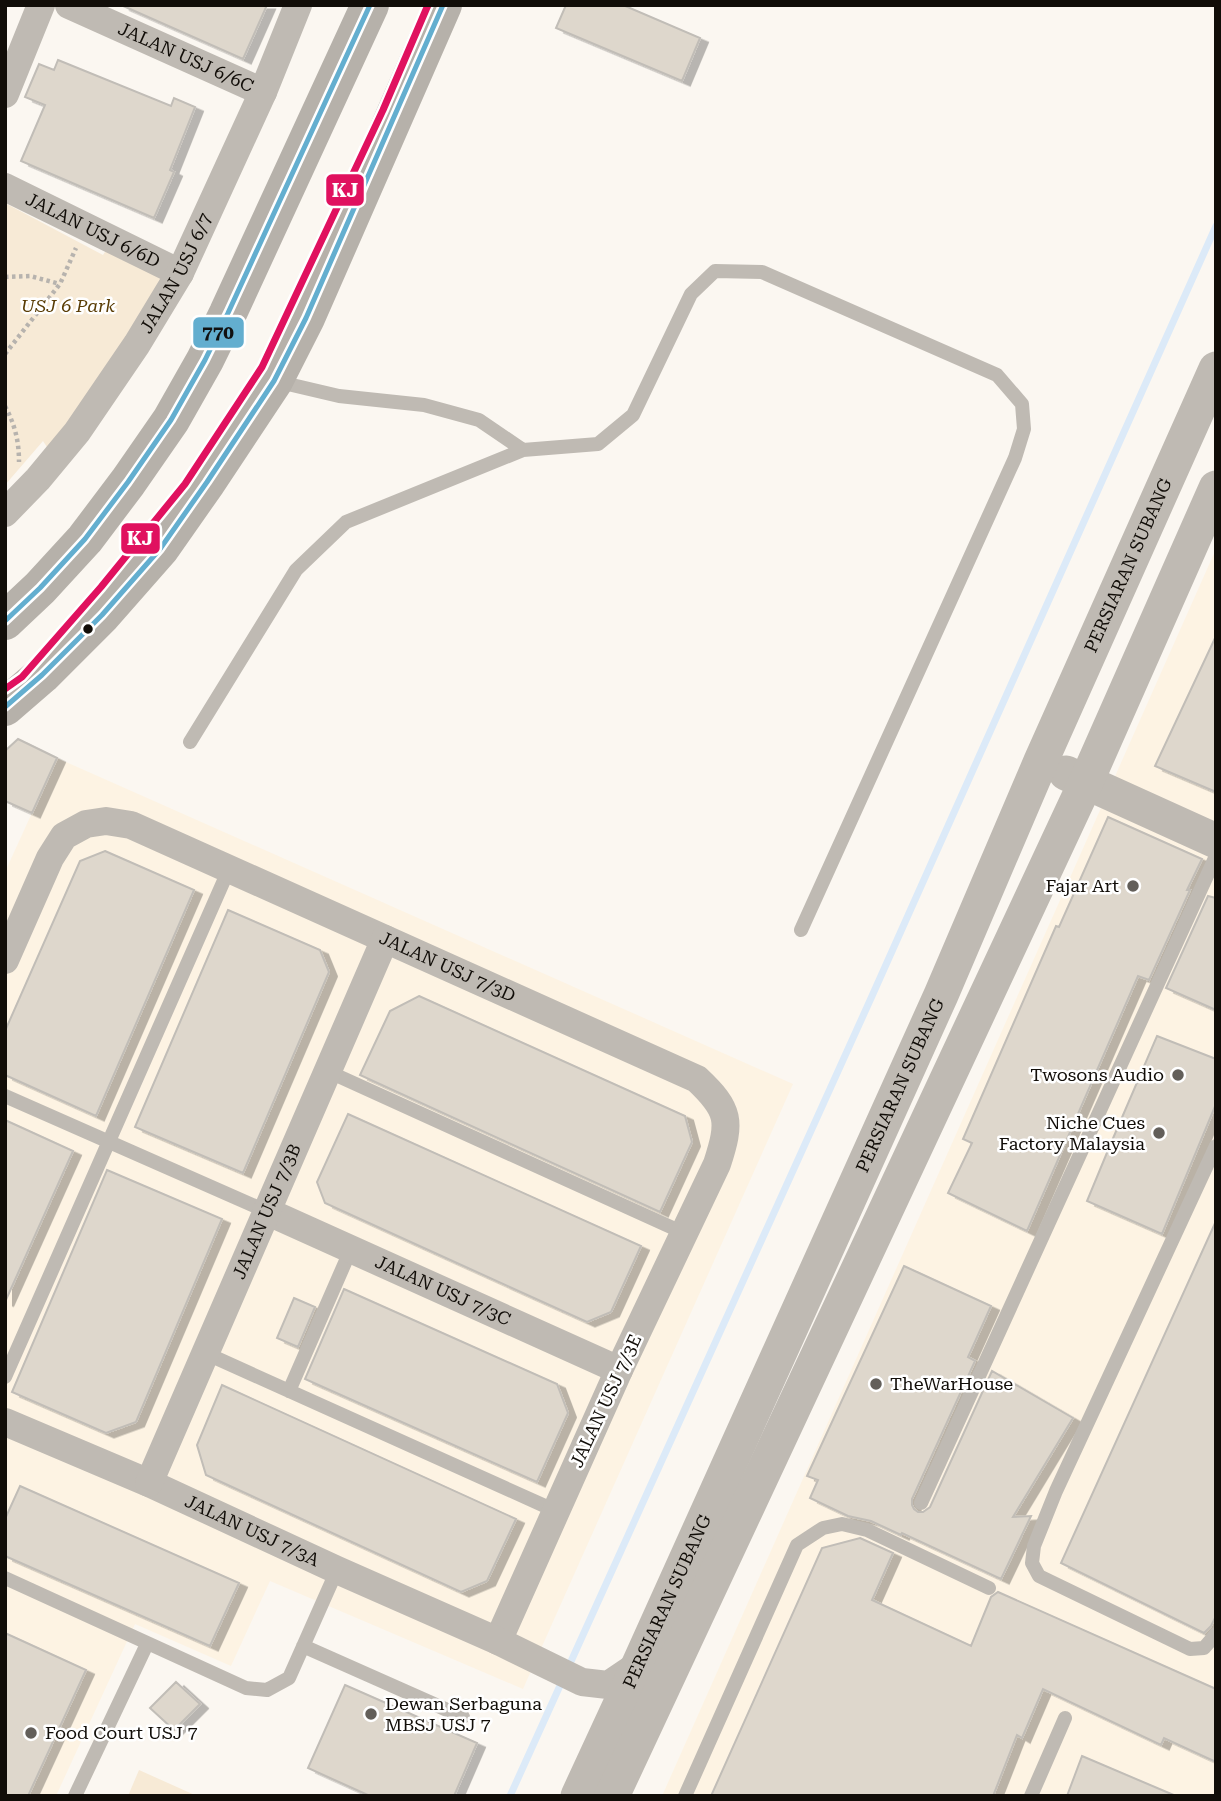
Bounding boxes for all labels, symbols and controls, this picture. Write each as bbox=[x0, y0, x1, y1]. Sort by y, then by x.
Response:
street label: JALAN USJ 6/6C bbox=[115, 17, 257, 96]
line badge: KJ bbox=[325, 173, 365, 207]
text: KJ bbox=[332, 179, 358, 202]
street label: JALAN USJ 6/6D bbox=[23, 188, 164, 272]
street label: JALAN USJ 6/7 bbox=[135, 210, 216, 337]
park label: USJ 6 Park bbox=[21, 295, 115, 316]
line badge: 770 bbox=[192, 316, 245, 349]
text: 770 bbox=[202, 321, 234, 344]
street label: PERSIARAN SUBANG bbox=[1080, 475, 1176, 656]
line badge: KJ bbox=[120, 522, 161, 555]
text: KJ bbox=[127, 527, 153, 550]
unlabelled marker bbox=[81, 622, 95, 636]
place label: Fajar Art bbox=[1045, 875, 1119, 896]
marker: Fajar Art bbox=[1125, 878, 1141, 894]
street label: JALAN USJ 7/3D bbox=[376, 927, 519, 1006]
street label: PERSIARAN SUBANG bbox=[851, 995, 948, 1176]
place label: Twosons Audio bbox=[1030, 1064, 1164, 1085]
marker: Twosons Audio bbox=[1170, 1067, 1186, 1083]
place label: Niche Cues Factory Malaysia bbox=[999, 1112, 1145, 1154]
marker: Niche Cues Factory Malaysia bbox=[1151, 1125, 1167, 1141]
street label: JALAN USJ 7/3B bbox=[228, 1140, 305, 1282]
street label: JALAN USJ 7/3C bbox=[372, 1251, 514, 1330]
street label: JALAN USJ 7/3E bbox=[565, 1331, 646, 1471]
place label: TheWarHouse bbox=[890, 1373, 1013, 1394]
marker: TheWarHouse bbox=[868, 1376, 884, 1392]
street label: JALAN USJ 7/3A bbox=[182, 1490, 323, 1571]
street label: PERSIARAN SUBANG bbox=[618, 1511, 715, 1692]
place label: Dewan Serbaguna MBSJ USJ 7 bbox=[385, 1693, 542, 1735]
marker: Dewan Serbaguna MBSJ USJ 7 bbox=[363, 1706, 379, 1722]
place label: Food Court USJ 7 bbox=[45, 1722, 198, 1743]
marker: Food Court USJ 7 bbox=[23, 1725, 39, 1741]

